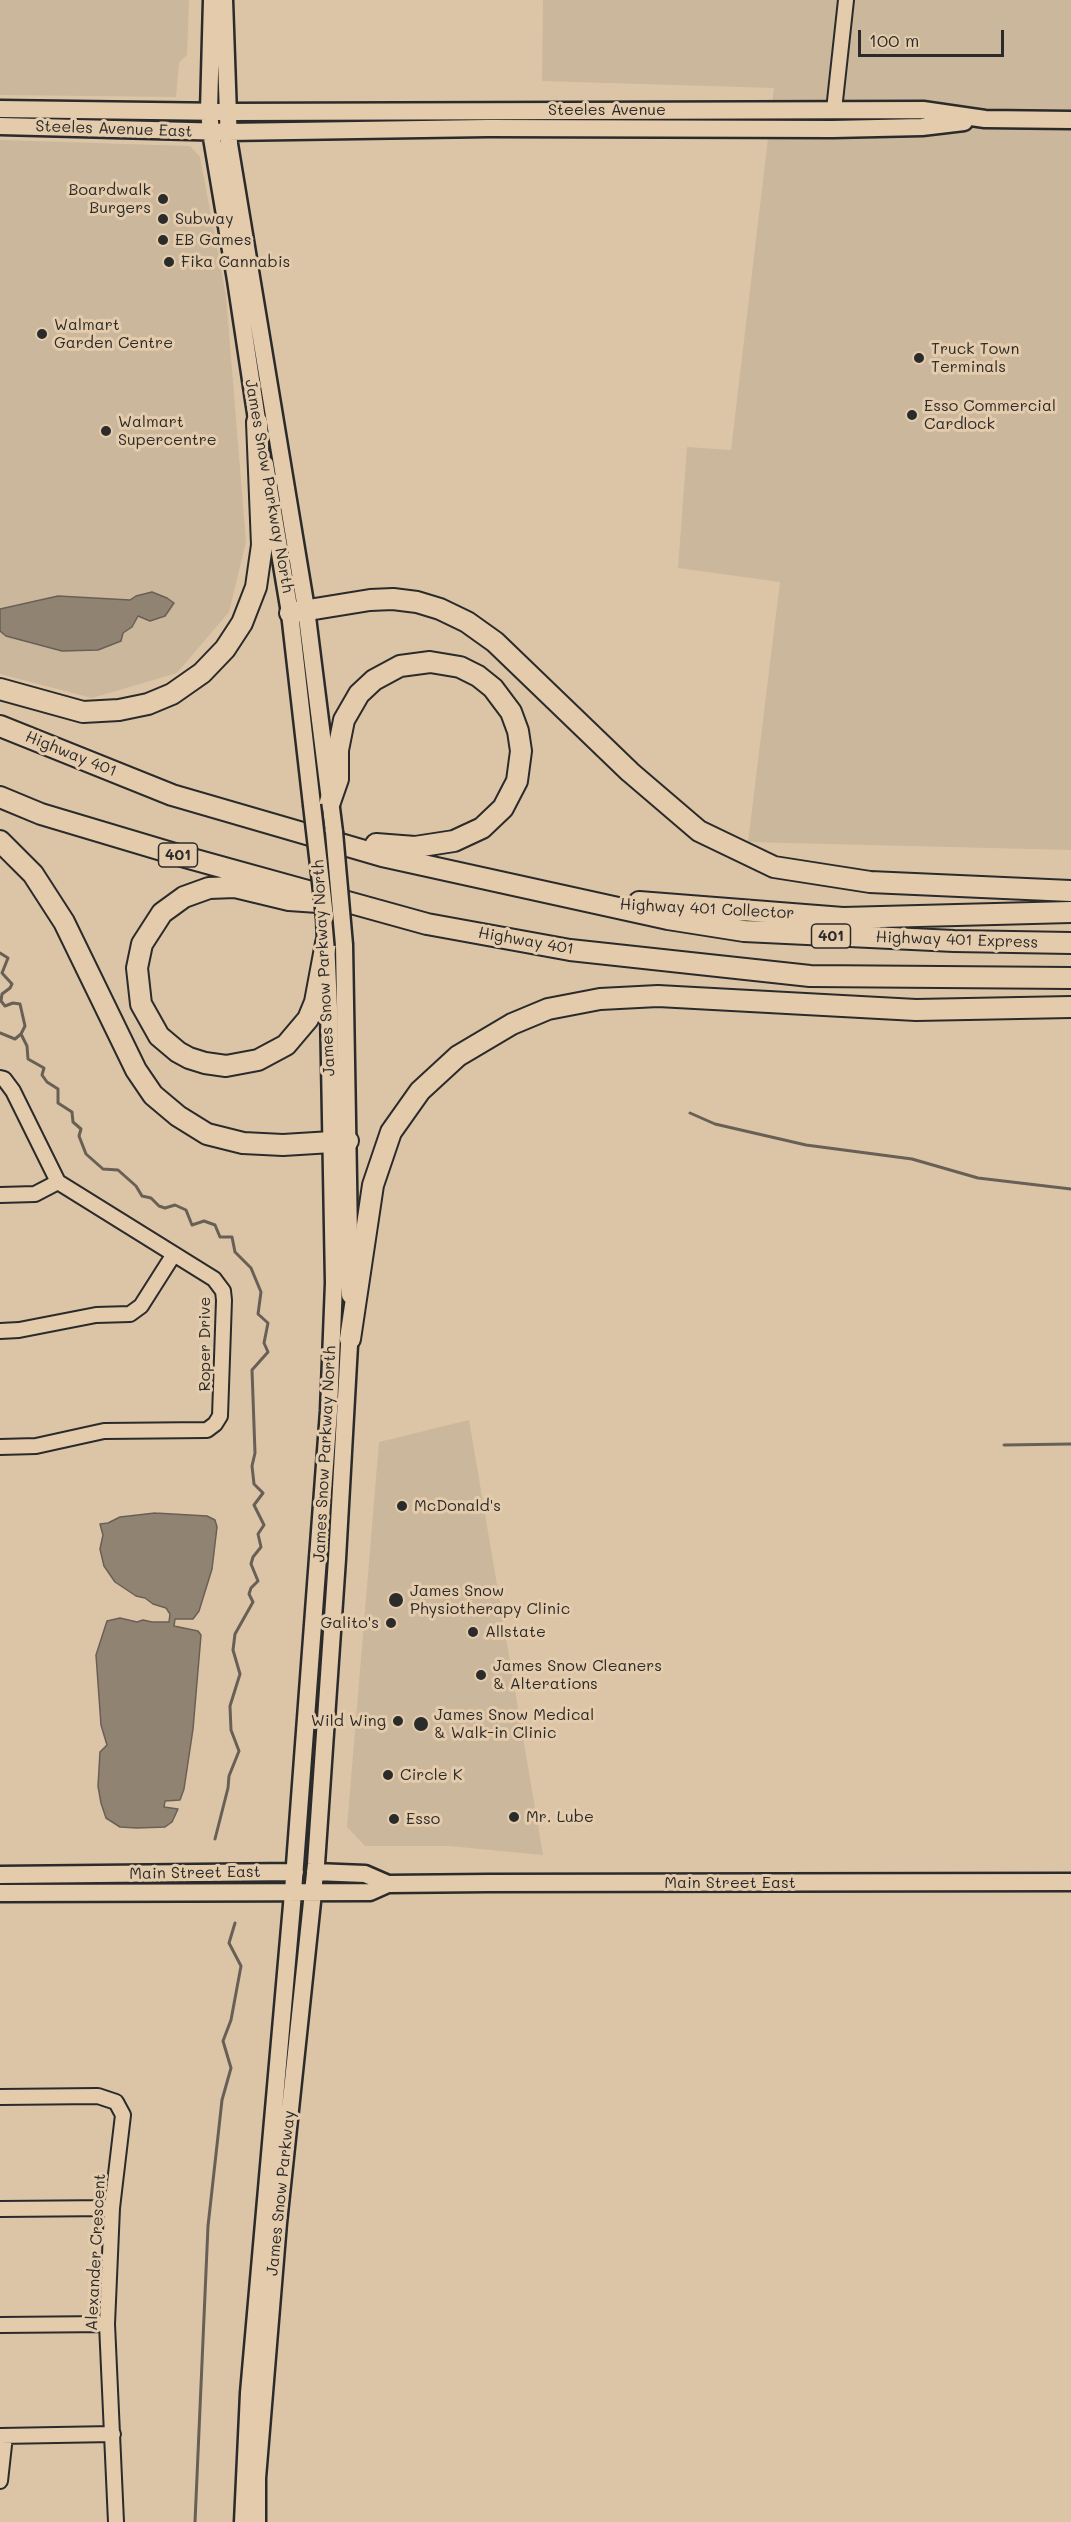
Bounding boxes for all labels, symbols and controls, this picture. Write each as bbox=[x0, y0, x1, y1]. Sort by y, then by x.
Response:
scale bar bbox=[861, 18, 1006, 56]
text: 100 m bbox=[869, 28, 919, 52]
street label: Steeles Avenue bbox=[548, 100, 666, 120]
street label: Steeles Avenue East bbox=[35, 117, 193, 141]
place label: Boardwalk Burgers bbox=[69, 180, 151, 218]
marker: Boardwalk Burgers bbox=[156, 192, 170, 206]
place label: Subway bbox=[175, 209, 234, 229]
marker: Subway bbox=[156, 212, 170, 226]
place label: EB Games bbox=[175, 230, 251, 250]
marker: EB Games bbox=[156, 233, 170, 247]
place label: Fika Cannabis bbox=[181, 252, 290, 272]
marker: Fika Cannabis bbox=[162, 255, 176, 269]
place label: Walmart Garden Centre bbox=[54, 315, 173, 353]
marker: Walmart Garden Centre bbox=[35, 327, 49, 341]
place label: Truck Town Terminals bbox=[931, 339, 1019, 377]
marker: Truck Town Terminals bbox=[912, 351, 926, 365]
street label: James Snow Parkway North bbox=[241, 378, 297, 594]
place label: Esso Commercial Cardlock bbox=[924, 396, 1056, 434]
marker: Esso Commercial Cardlock bbox=[905, 408, 919, 422]
place label: Walmart Supercentre bbox=[118, 412, 217, 450]
marker: Walmart Supercentre bbox=[99, 424, 113, 438]
street label: Highway 401 bbox=[22, 727, 120, 781]
road number: 401 bbox=[158, 843, 198, 867]
street label: James Snow Parkway North bbox=[309, 859, 339, 1077]
street label: Highway 401 Collector bbox=[619, 895, 795, 923]
street label: Highway 401 bbox=[477, 923, 575, 959]
road number: 401 bbox=[812, 924, 850, 948]
street label: Highway 401 Express bbox=[875, 928, 1039, 952]
street label: Roper Drive bbox=[195, 1297, 215, 1391]
street label: James Snow Parkway North bbox=[310, 1345, 340, 1563]
place label: McDonald's bbox=[414, 1496, 501, 1516]
marker: McDonald's bbox=[395, 1499, 409, 1513]
place label: James Snow Physiotherapy Clinic bbox=[410, 1581, 570, 1619]
marker: James Snow Physiotherapy Clinic bbox=[387, 1591, 405, 1609]
place label: Galito's bbox=[320, 1613, 379, 1633]
marker: Galito's bbox=[384, 1616, 398, 1630]
place label: Allstate bbox=[485, 1622, 546, 1642]
marker: Allstate bbox=[466, 1625, 480, 1639]
place label: James Snow Cleaners & Alterations bbox=[493, 1656, 662, 1694]
marker: James Snow Cleaners & Alterations bbox=[474, 1668, 488, 1682]
place label: James Snow Medical & Walk-in Clinic bbox=[434, 1705, 594, 1743]
place label: Wild Wing bbox=[311, 1711, 386, 1731]
marker: Wild Wing bbox=[391, 1714, 405, 1728]
marker: James Snow Medical & Walk-in Clinic bbox=[412, 1715, 430, 1733]
place label: Circle K bbox=[400, 1765, 463, 1785]
marker: Circle K bbox=[381, 1768, 395, 1782]
place label: Mr. Lube bbox=[526, 1807, 594, 1827]
place label: Esso bbox=[406, 1809, 440, 1829]
marker: Mr. Lube bbox=[507, 1810, 521, 1824]
marker: Esso bbox=[387, 1812, 401, 1826]
street label: Main Street East bbox=[129, 1862, 261, 1884]
street label: Main Street East bbox=[664, 1873, 796, 1893]
street label: James Snow Parkway bbox=[263, 2109, 299, 2277]
street label: Alexander Crescent bbox=[82, 2173, 110, 2331]

